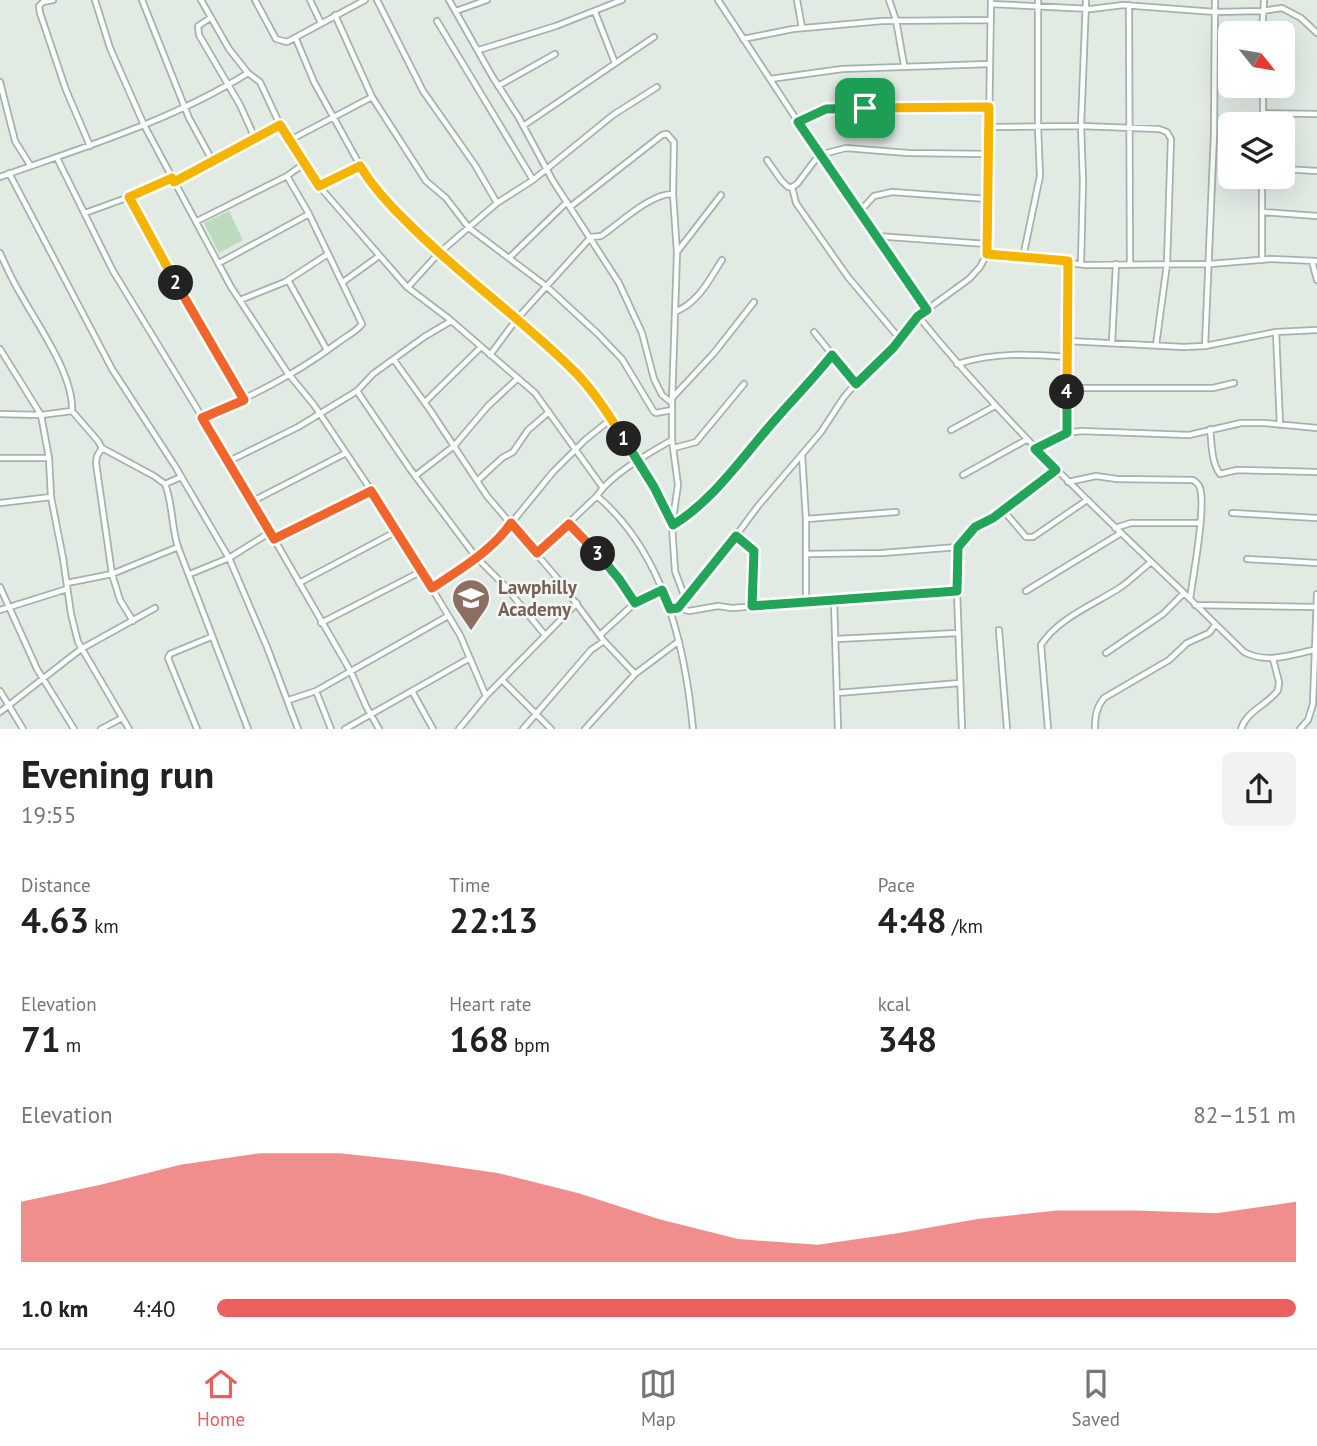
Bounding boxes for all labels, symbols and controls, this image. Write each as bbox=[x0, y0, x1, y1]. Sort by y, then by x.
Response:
north arrow bbox=[1218, 21, 1295, 98]
map controls bbox=[1218, 21, 1295, 189]
pin bbox=[835, 78, 895, 138]
icon: arrive bbox=[846, 89, 884, 127]
button: layers bbox=[1218, 112, 1295, 189]
pin: 2 bbox=[158, 266, 194, 300]
text: 2 bbox=[170, 270, 181, 294]
pin: 4 bbox=[1050, 374, 1084, 410]
text: 4 bbox=[1061, 379, 1072, 403]
pin: 1 bbox=[606, 422, 642, 457]
text: 1 bbox=[618, 426, 629, 450]
pin: 3 bbox=[580, 536, 616, 572]
text: 3 bbox=[592, 541, 603, 565]
place label: Lawphilly Academy bbox=[498, 575, 578, 621]
school or university icon: Lawphilly Academy bbox=[450, 577, 492, 632]
text: Evening run bbox=[21, 749, 214, 798]
button: share bbox=[1222, 752, 1296, 826]
text: 19:55 bbox=[21, 800, 76, 829]
text: Distance bbox=[21, 873, 91, 897]
text: Time bbox=[449, 873, 490, 897]
text: Pace bbox=[878, 873, 915, 897]
text: 4.63 bbox=[21, 897, 89, 943]
text: 22:13 bbox=[449, 897, 538, 943]
text: 4:48 bbox=[878, 897, 947, 943]
text: km bbox=[89, 914, 119, 938]
text: /km bbox=[947, 914, 983, 938]
text: Elevation bbox=[21, 992, 97, 1016]
text: Heart rate bbox=[449, 992, 531, 1016]
text: kcal bbox=[878, 992, 910, 1016]
text: 71 bbox=[21, 1016, 61, 1062]
text: 168 bbox=[449, 1016, 509, 1062]
text: 348 bbox=[878, 1016, 937, 1062]
text: m bbox=[61, 1033, 81, 1057]
text: bpm bbox=[509, 1033, 550, 1057]
text: Elevation bbox=[21, 1100, 113, 1129]
text: 82–151 m bbox=[1193, 1100, 1296, 1129]
text: 1.0 km bbox=[21, 1294, 88, 1323]
text: 4:40 bbox=[133, 1294, 176, 1323]
tab: Home bbox=[197, 1365, 245, 1431]
tab: Map bbox=[639, 1365, 677, 1431]
tab: Saved bbox=[1072, 1365, 1120, 1431]

